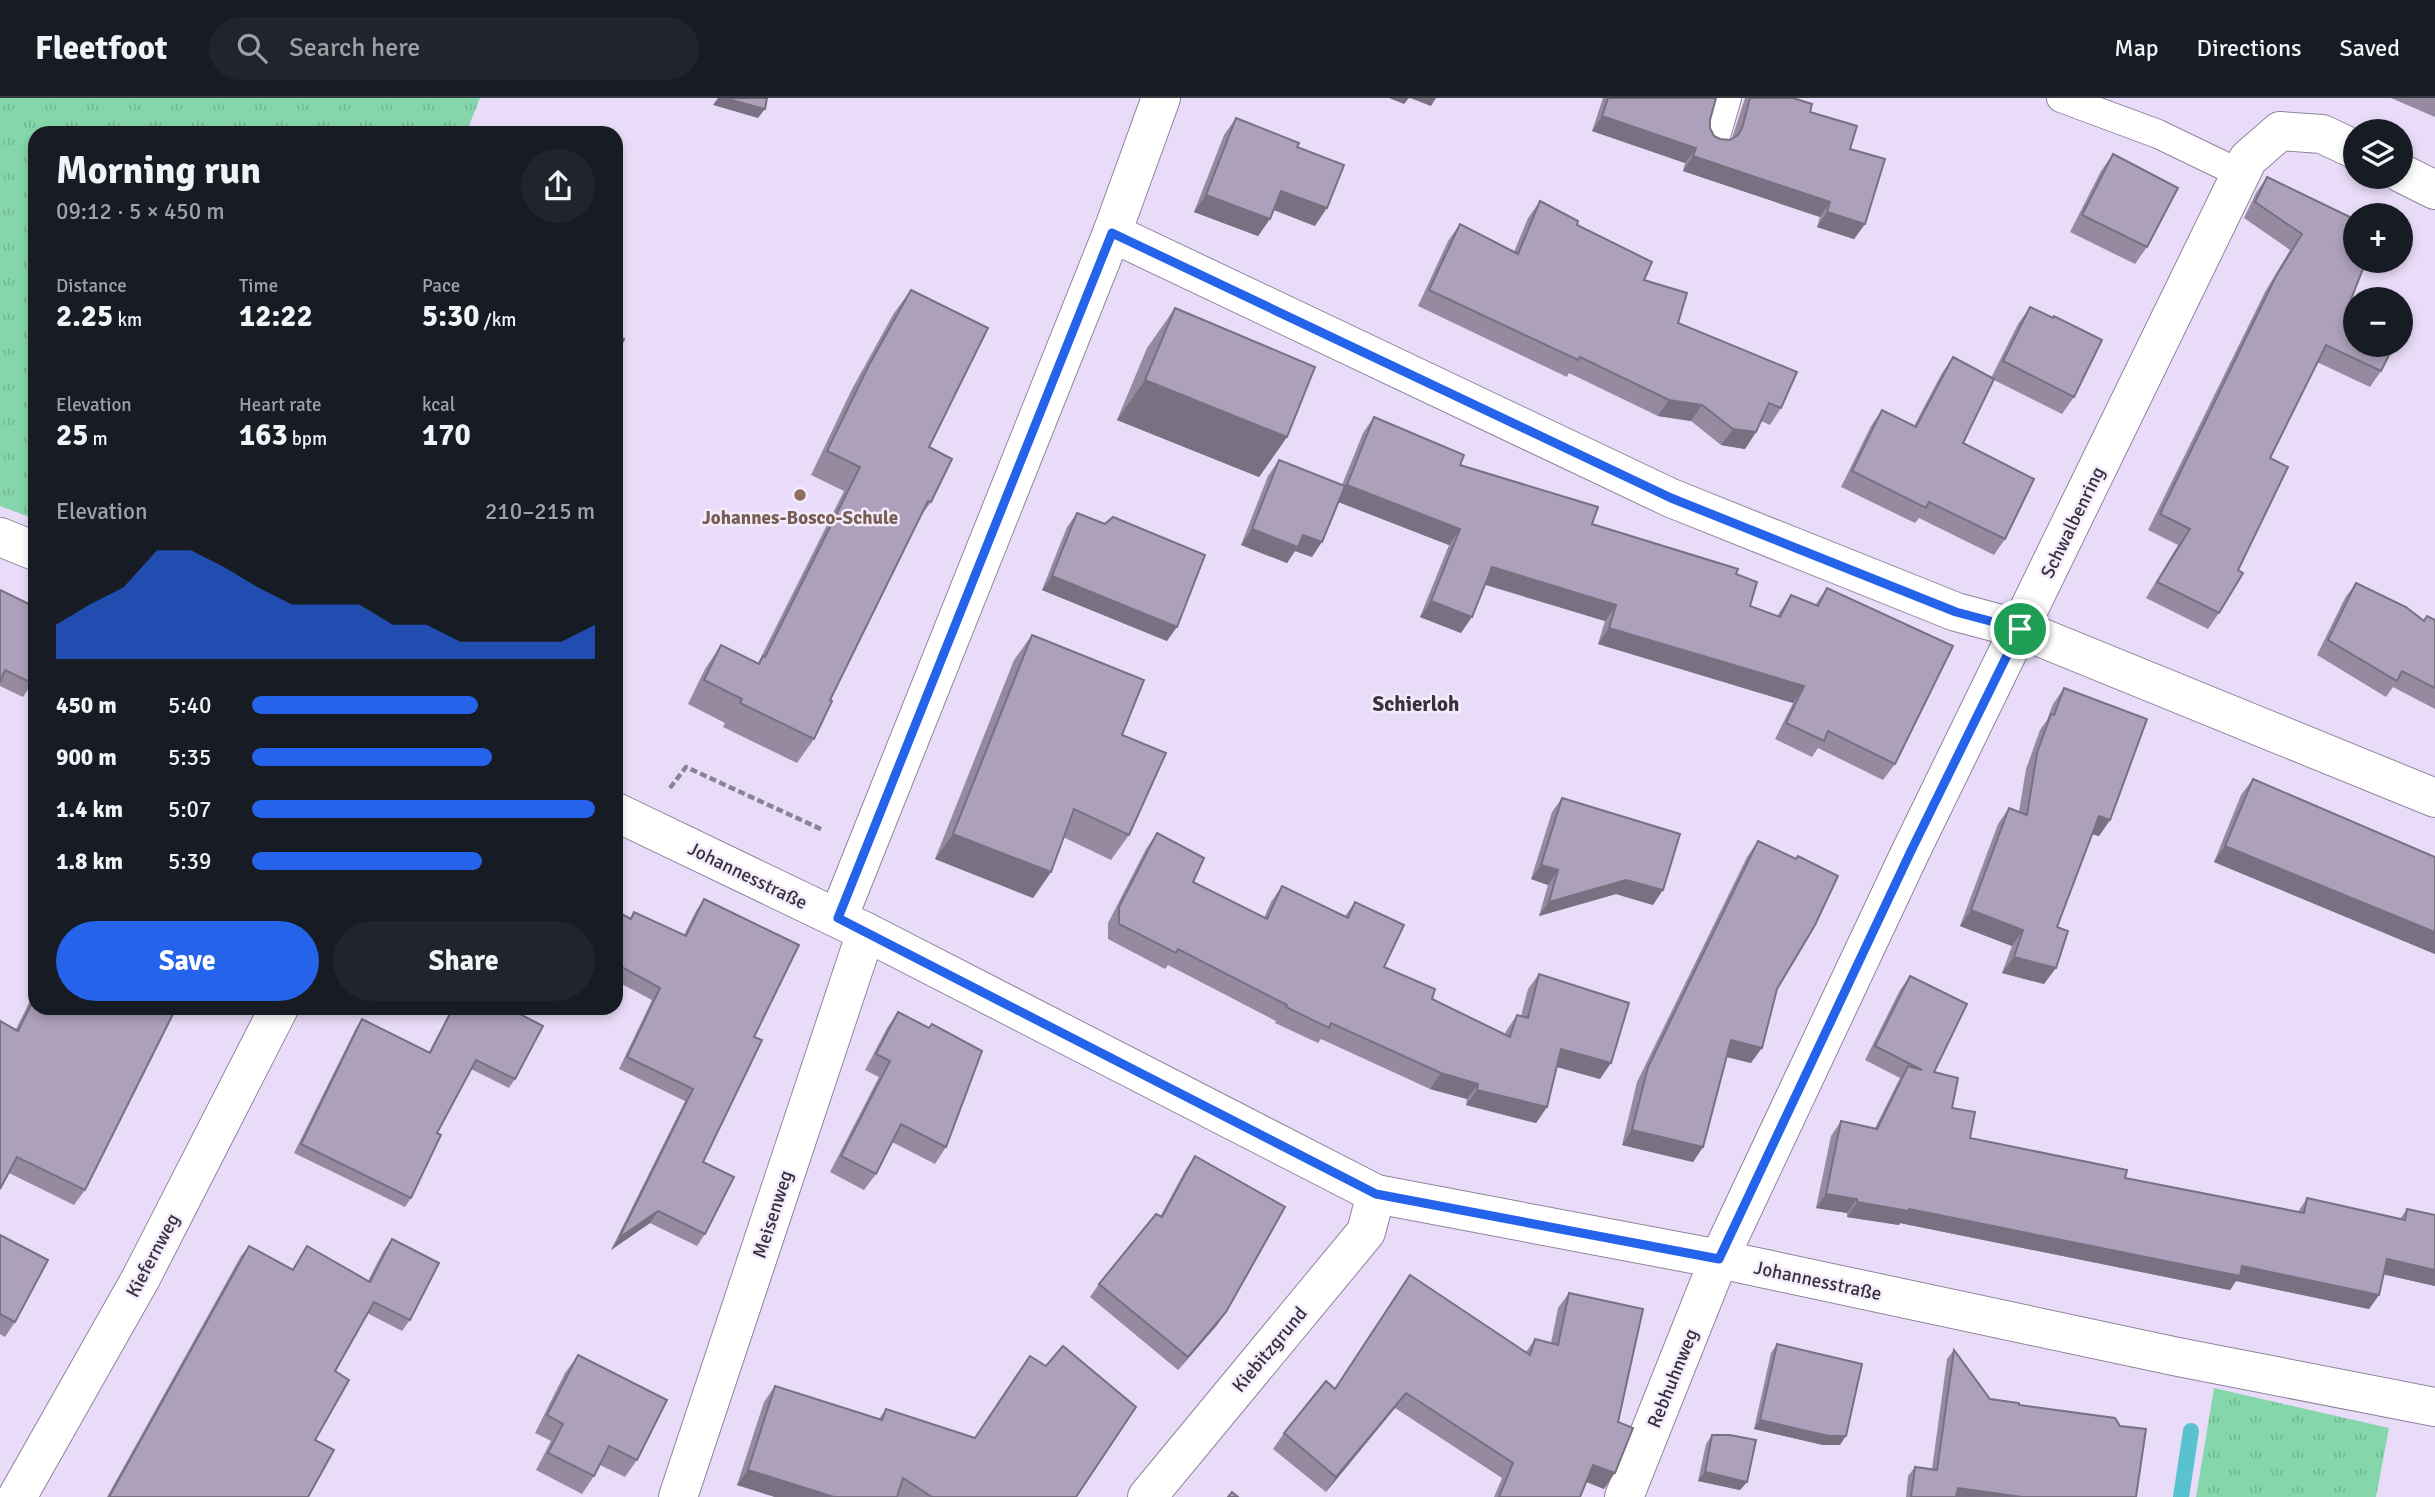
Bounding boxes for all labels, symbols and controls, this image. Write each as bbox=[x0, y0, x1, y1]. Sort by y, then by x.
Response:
search box bbox=[209, 17, 699, 80]
text: Fleetfoot bbox=[35, 28, 167, 69]
icon: search bbox=[233, 29, 271, 67]
text: Search here bbox=[289, 32, 420, 64]
text: Map bbox=[2114, 33, 2159, 63]
text: Directions bbox=[2197, 33, 2302, 63]
text: Saved bbox=[2340, 33, 2400, 63]
map controls bbox=[2343, 119, 2413, 357]
button: layers bbox=[2343, 119, 2413, 189]
text: Morning run bbox=[56, 147, 261, 194]
button: share bbox=[521, 149, 595, 223]
text: 09:12 · 5 × 450 m bbox=[56, 197, 225, 226]
button: + bbox=[2343, 203, 2413, 273]
text: Distance bbox=[56, 274, 127, 298]
text: Time bbox=[239, 274, 278, 298]
text: Pace bbox=[422, 274, 460, 298]
button: − bbox=[2343, 287, 2413, 357]
text: 2.25 bbox=[56, 298, 113, 335]
text: 12:22 bbox=[239, 298, 313, 335]
text: 5:30 bbox=[422, 298, 479, 335]
text: km bbox=[113, 308, 142, 332]
text: /km bbox=[479, 308, 516, 332]
text: Elevation bbox=[56, 393, 132, 417]
text: Heart rate bbox=[239, 393, 321, 417]
text: kcal bbox=[422, 393, 455, 417]
text: 25 bbox=[56, 417, 88, 454]
text: 163 bbox=[239, 417, 288, 454]
text: 170 bbox=[422, 417, 471, 454]
text: m bbox=[88, 427, 108, 451]
text: bpm bbox=[288, 427, 327, 451]
street label: Schwalbenring bbox=[2036, 463, 2110, 582]
marker: Johannes-Bosco-Schule bbox=[792, 487, 808, 503]
text: Elevation bbox=[56, 497, 148, 526]
text: 210–215 m bbox=[485, 497, 595, 526]
place label: Johannes-Bosco-Schule bbox=[702, 506, 898, 530]
pin bbox=[1990, 599, 2050, 659]
icon: arrive bbox=[2001, 610, 2039, 648]
text: 450 m bbox=[56, 691, 117, 720]
text: 5:40 bbox=[168, 691, 211, 720]
district label: Schierloh bbox=[1373, 691, 1459, 717]
text: 900 m bbox=[56, 743, 117, 772]
text: 5:35 bbox=[168, 743, 211, 772]
text: 1.4 km bbox=[56, 795, 123, 824]
text: 5:07 bbox=[168, 795, 211, 824]
street label: Johannesstraße bbox=[684, 837, 811, 915]
text: 1.8 km bbox=[56, 847, 123, 876]
text: 5:39 bbox=[168, 847, 211, 876]
button: Save bbox=[56, 921, 319, 1001]
button: Share bbox=[333, 921, 595, 1001]
street label: Meisenweg bbox=[747, 1167, 798, 1261]
street label: Kiefernweg bbox=[121, 1209, 185, 1302]
street label: Johannesstraße bbox=[1752, 1256, 1884, 1306]
street label: Kiebitzgrund bbox=[1227, 1302, 1312, 1397]
street label: Rebhuhnweg bbox=[1642, 1325, 1704, 1431]

